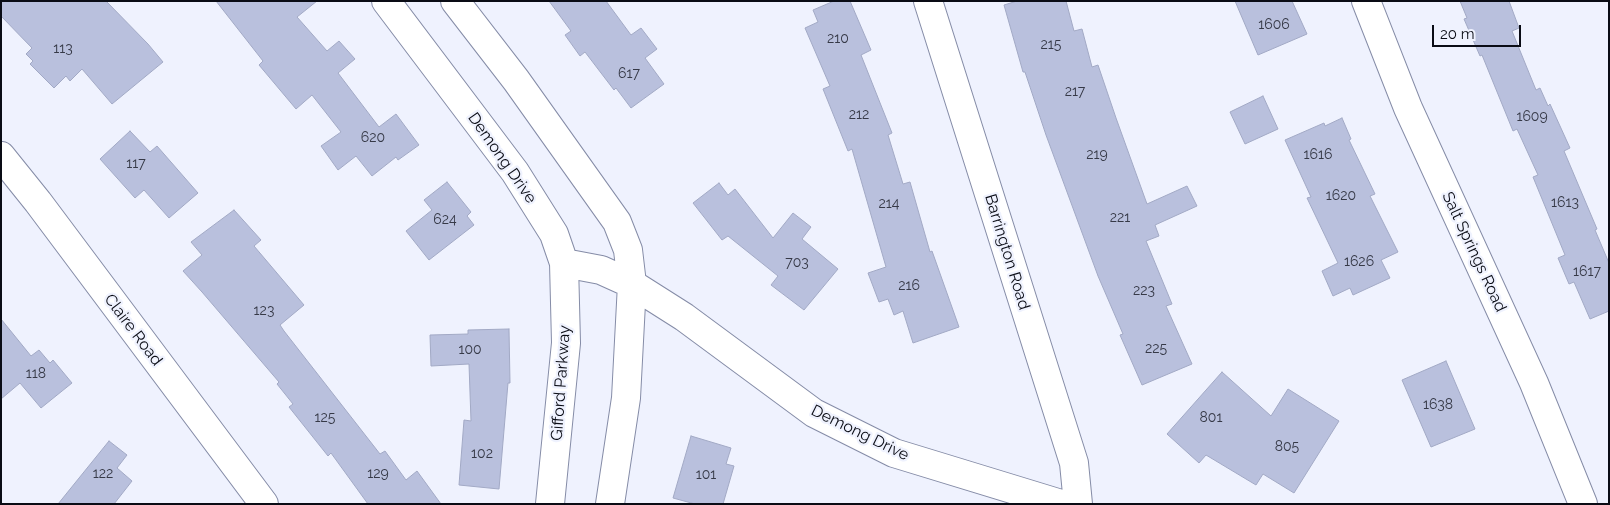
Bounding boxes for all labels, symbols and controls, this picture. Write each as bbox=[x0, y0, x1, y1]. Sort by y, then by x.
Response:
scale bar bbox=[1435, 15, 1524, 47]
house number: 1606 bbox=[1258, 17, 1290, 33]
text: 20 m bbox=[1440, 25, 1475, 43]
house number: 210 bbox=[827, 31, 849, 47]
house number: 215 bbox=[1041, 37, 1061, 53]
house number: 113 bbox=[53, 41, 73, 57]
house number: 617 bbox=[618, 66, 640, 82]
house number: 217 bbox=[1065, 84, 1085, 100]
house number: 212 bbox=[849, 107, 869, 123]
street label: Demong Drive bbox=[464, 109, 540, 207]
house number: 1609 bbox=[1516, 109, 1548, 125]
house number: 620 bbox=[361, 130, 385, 146]
house number: 219 bbox=[1086, 147, 1108, 163]
house number: 1616 bbox=[1304, 147, 1332, 163]
house number: 117 bbox=[126, 156, 146, 172]
house number: 1620 bbox=[1326, 188, 1356, 204]
street label: Salt Springs Road bbox=[1438, 189, 1510, 315]
street label: Barrington Road bbox=[980, 192, 1034, 312]
house number: 1613 bbox=[1551, 195, 1579, 211]
house number: 214 bbox=[879, 196, 899, 212]
house number: 221 bbox=[1110, 210, 1130, 226]
house number: 624 bbox=[433, 212, 457, 228]
house number: 1626 bbox=[1344, 254, 1374, 270]
house number: 703 bbox=[785, 255, 809, 271]
house number: 1617 bbox=[1573, 264, 1601, 280]
house number: 216 bbox=[898, 278, 920, 294]
house number: 223 bbox=[1133, 283, 1155, 299]
street label: Claire Road bbox=[100, 290, 166, 370]
house number: 123 bbox=[254, 303, 274, 319]
street label: Gifford Parkway bbox=[547, 325, 575, 441]
house number: 225 bbox=[1145, 341, 1167, 357]
house number: 100 bbox=[458, 342, 482, 358]
house number: 118 bbox=[26, 366, 46, 382]
house number: 1638 bbox=[1423, 397, 1453, 413]
street label: Demong Drive bbox=[808, 401, 912, 465]
house number: 125 bbox=[315, 410, 335, 426]
house number: 801 bbox=[1200, 410, 1222, 426]
house number: 805 bbox=[1275, 439, 1299, 455]
house number: 102 bbox=[471, 446, 493, 462]
house number: 122 bbox=[93, 466, 113, 482]
house number: 129 bbox=[367, 466, 389, 482]
house number: 101 bbox=[696, 467, 716, 483]

